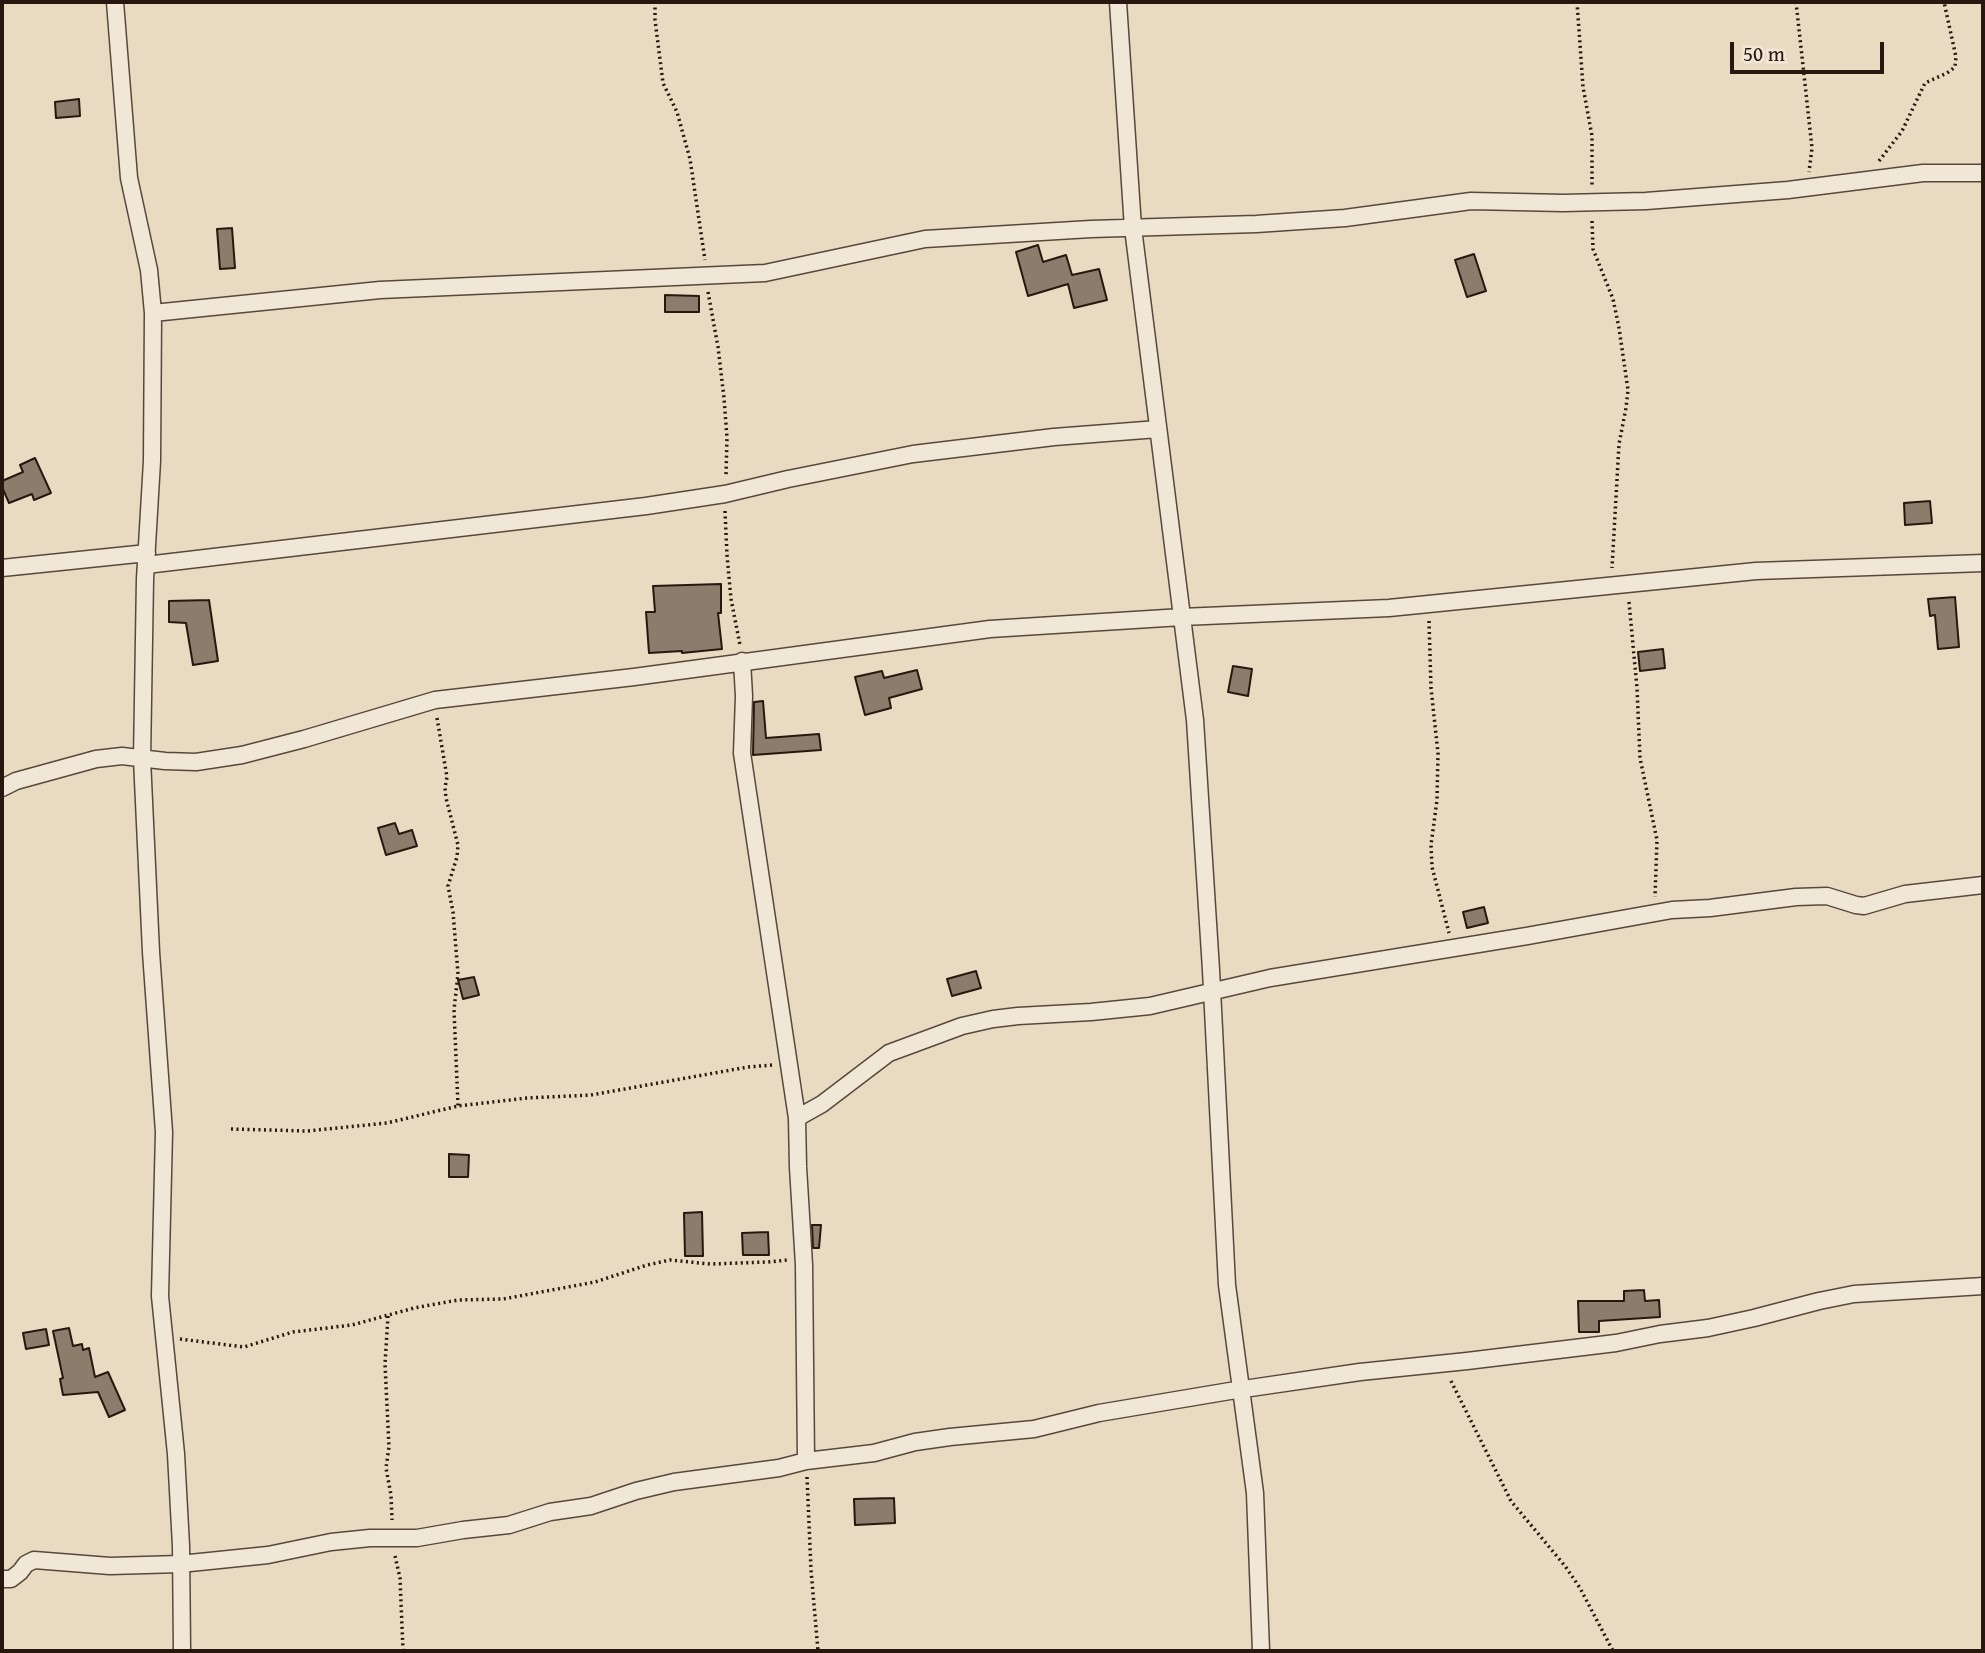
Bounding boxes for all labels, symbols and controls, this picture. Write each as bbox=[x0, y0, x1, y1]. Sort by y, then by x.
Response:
scale bar bbox=[1733, 28, 1887, 72]
text: 50 m bbox=[1743, 38, 1785, 69]

